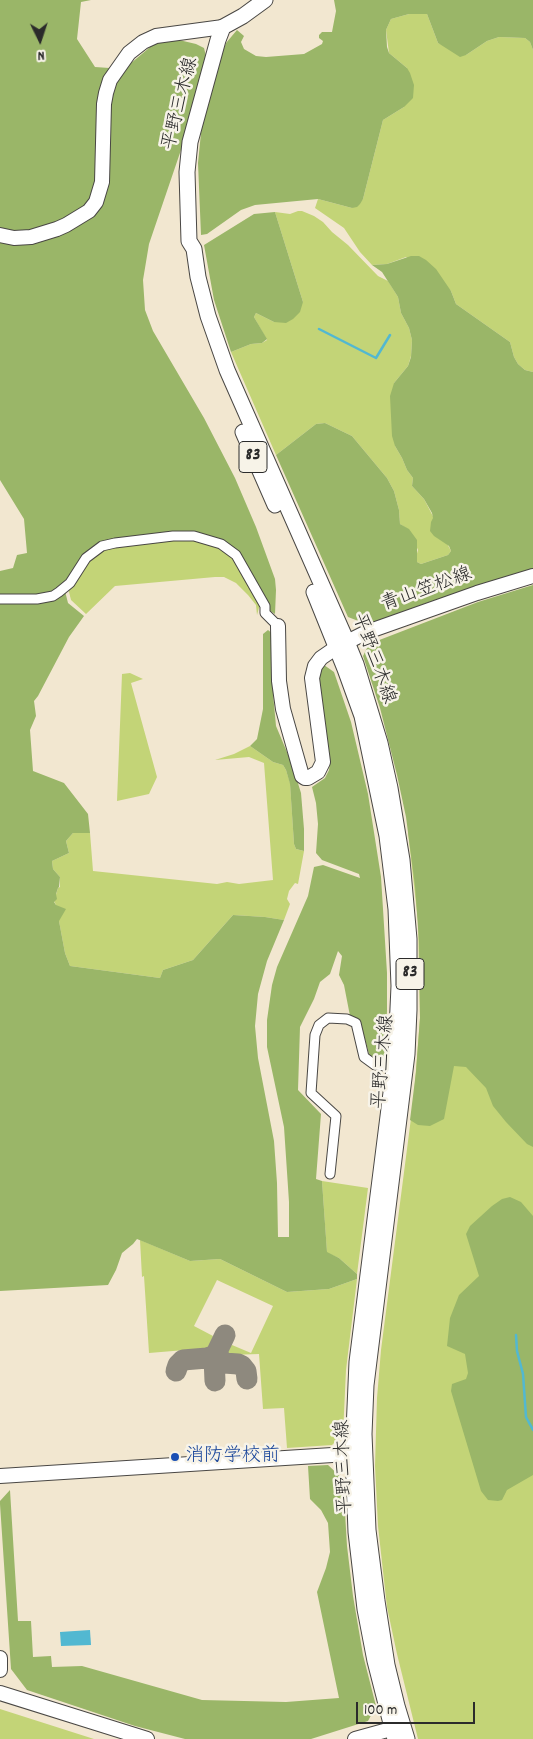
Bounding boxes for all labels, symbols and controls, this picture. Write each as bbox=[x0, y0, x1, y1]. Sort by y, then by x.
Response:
north arrow bbox=[15, 15, 65, 65]
text: N bbox=[37, 45, 45, 65]
street label: 平野三木線 bbox=[159, 55, 205, 153]
road number: 83 bbox=[239, 442, 267, 472]
street label: 青山笠松線 bbox=[378, 564, 476, 618]
street label: 平野三木線 bbox=[345, 610, 399, 708]
road number: 83 bbox=[396, 959, 424, 990]
street label: 平野三木線 bbox=[370, 1014, 400, 1110]
street label: 平野三木線 bbox=[333, 1419, 359, 1515]
place label: 消防学校前 bbox=[185, 1446, 280, 1468]
marker: 消防学校前 bbox=[169, 1451, 181, 1463]
scale bar bbox=[358, 1692, 477, 1724]
text: 100 m bbox=[364, 1700, 397, 1722]

